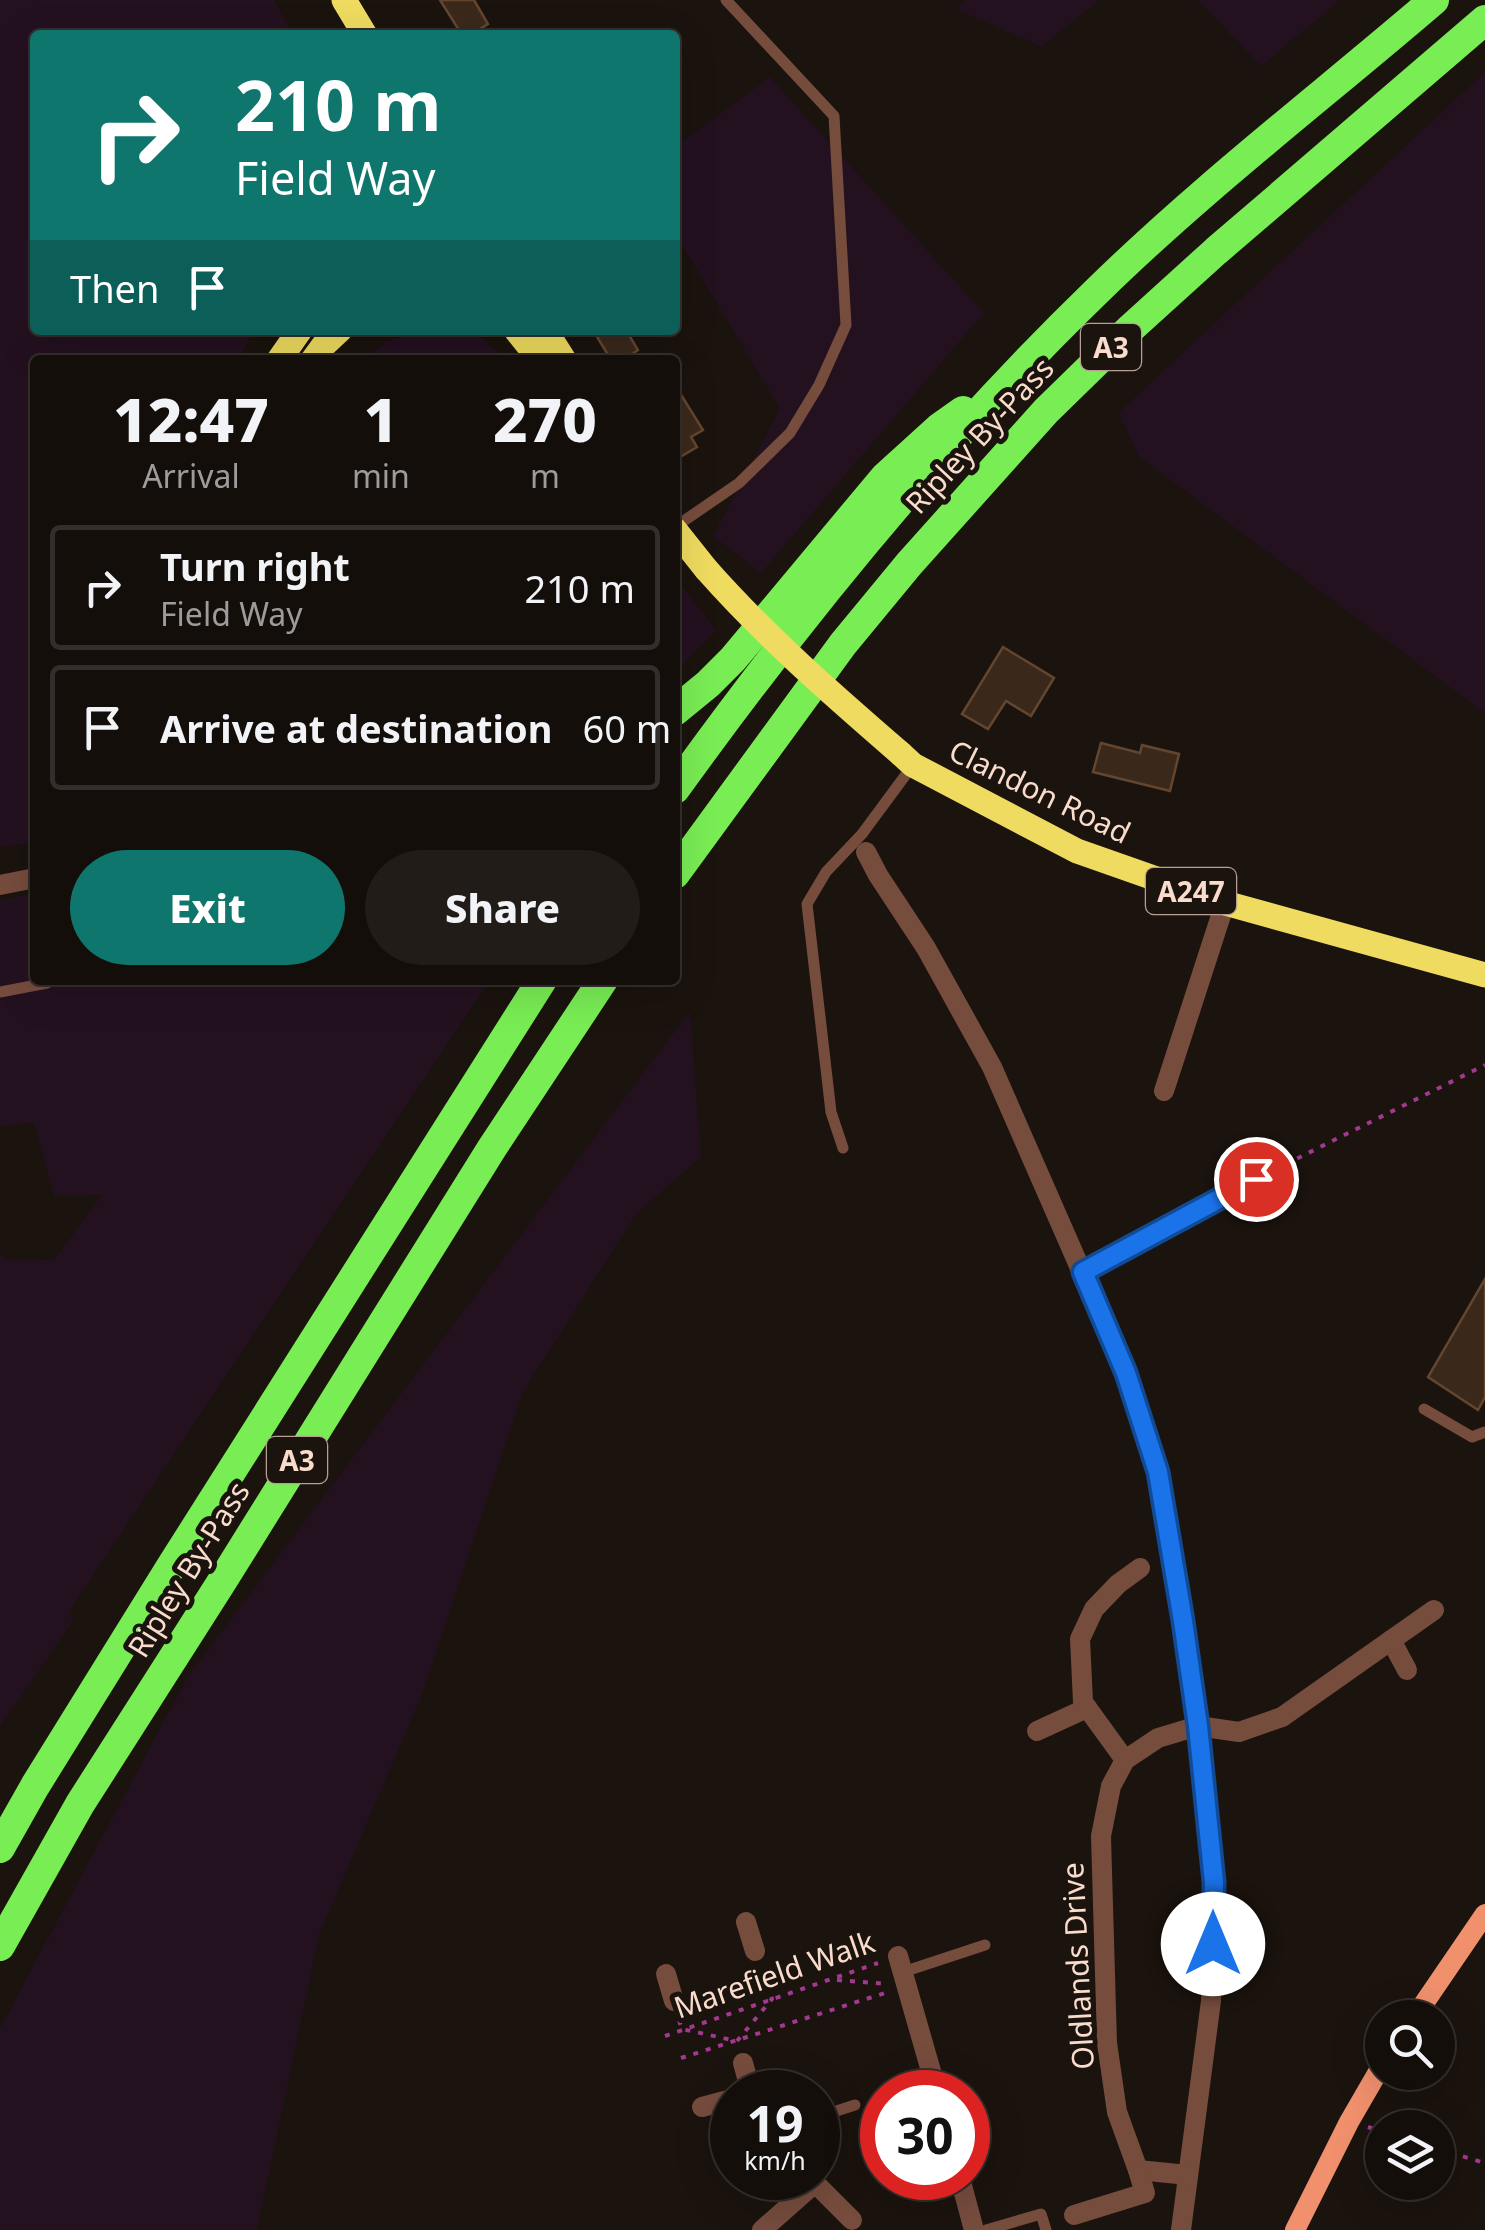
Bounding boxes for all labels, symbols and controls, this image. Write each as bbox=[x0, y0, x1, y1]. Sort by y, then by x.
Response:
text: 210 m bbox=[235, 56, 442, 152]
icon: right bbox=[70, 70, 200, 200]
text: Field Way bbox=[235, 147, 435, 208]
icon: arrive bbox=[180, 260, 235, 315]
text: Then bbox=[70, 262, 160, 314]
road number: A3 bbox=[1081, 324, 1141, 370]
street label: Ripley By-Pass bbox=[896, 348, 1062, 522]
text: 12:47 bbox=[113, 378, 269, 460]
text: 1 bbox=[364, 378, 398, 460]
text: 270 bbox=[493, 378, 597, 460]
text: Arrival bbox=[142, 454, 240, 497]
text: min bbox=[352, 454, 410, 497]
text: m bbox=[530, 454, 560, 497]
text: Turn right bbox=[160, 540, 350, 592]
icon: right bbox=[75, 560, 130, 615]
text: 210 m bbox=[524, 562, 635, 614]
text: Field Way bbox=[160, 592, 303, 635]
icon: arrive bbox=[75, 700, 130, 755]
text: Arrive at destination bbox=[160, 702, 552, 754]
text: 60 m bbox=[582, 702, 671, 754]
street label: Clandon Road bbox=[942, 729, 1138, 853]
button: Exit bbox=[70, 850, 345, 965]
button: Share bbox=[365, 850, 640, 965]
road number: A247 bbox=[1146, 868, 1236, 914]
pin bbox=[1214, 1137, 1299, 1222]
icon: arrive bbox=[1229, 1152, 1284, 1207]
road number: A3 bbox=[267, 1437, 327, 1483]
street label: Ripley By-Pass bbox=[118, 1473, 258, 1665]
street label: Oldlands Drive bbox=[1051, 1861, 1103, 2071]
position arrow bbox=[1161, 1892, 1265, 1996]
street label: Marefield Walk bbox=[668, 1920, 880, 2028]
map controls bbox=[1365, 2000, 1455, 2200]
button: search bbox=[1365, 2000, 1455, 2090]
speed limit sign: 30 bbox=[860, 2070, 990, 2200]
text: 19 bbox=[746, 2089, 804, 2157]
button: layers bbox=[1365, 2110, 1455, 2200]
text: km/h bbox=[744, 2143, 806, 2177]

